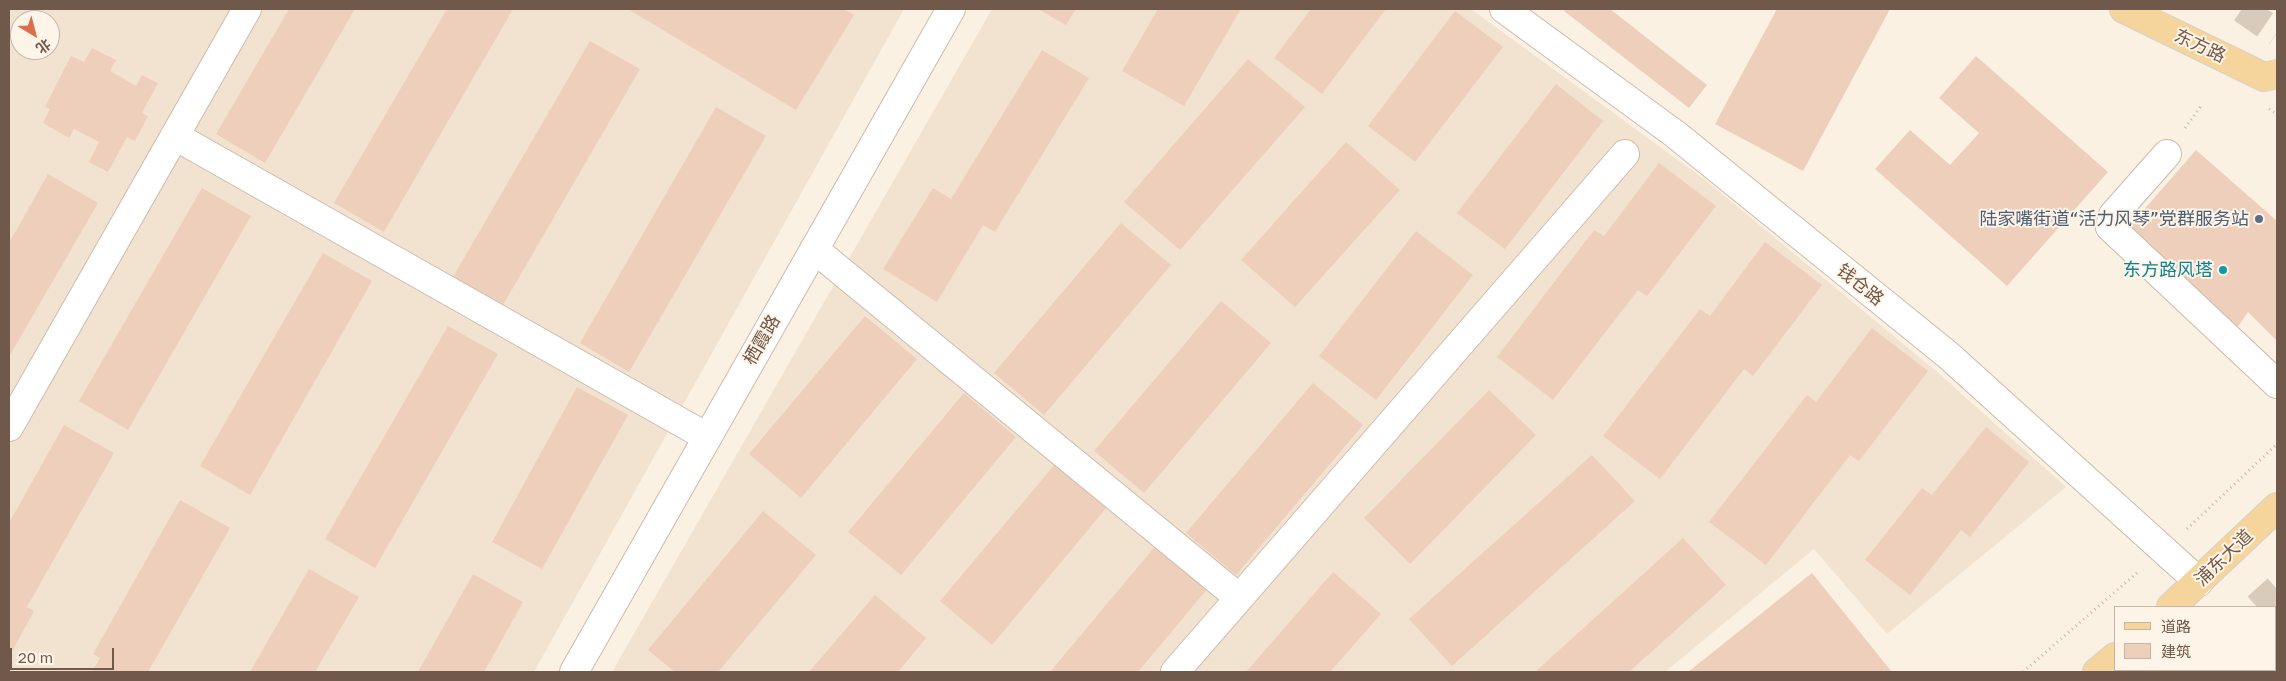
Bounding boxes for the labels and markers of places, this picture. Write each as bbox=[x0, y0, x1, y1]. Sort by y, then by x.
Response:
place label: 陆家嘴街道“活力风琴”党群服务站 bbox=[1979, 208, 2249, 230]
marker: 陆家嘴街道“活力风琴”党群服务站 bbox=[2253, 213, 2265, 225]
place label: 东方路风塔 bbox=[2123, 259, 2213, 281]
marker: 东方路风塔 bbox=[2217, 264, 2229, 276]

